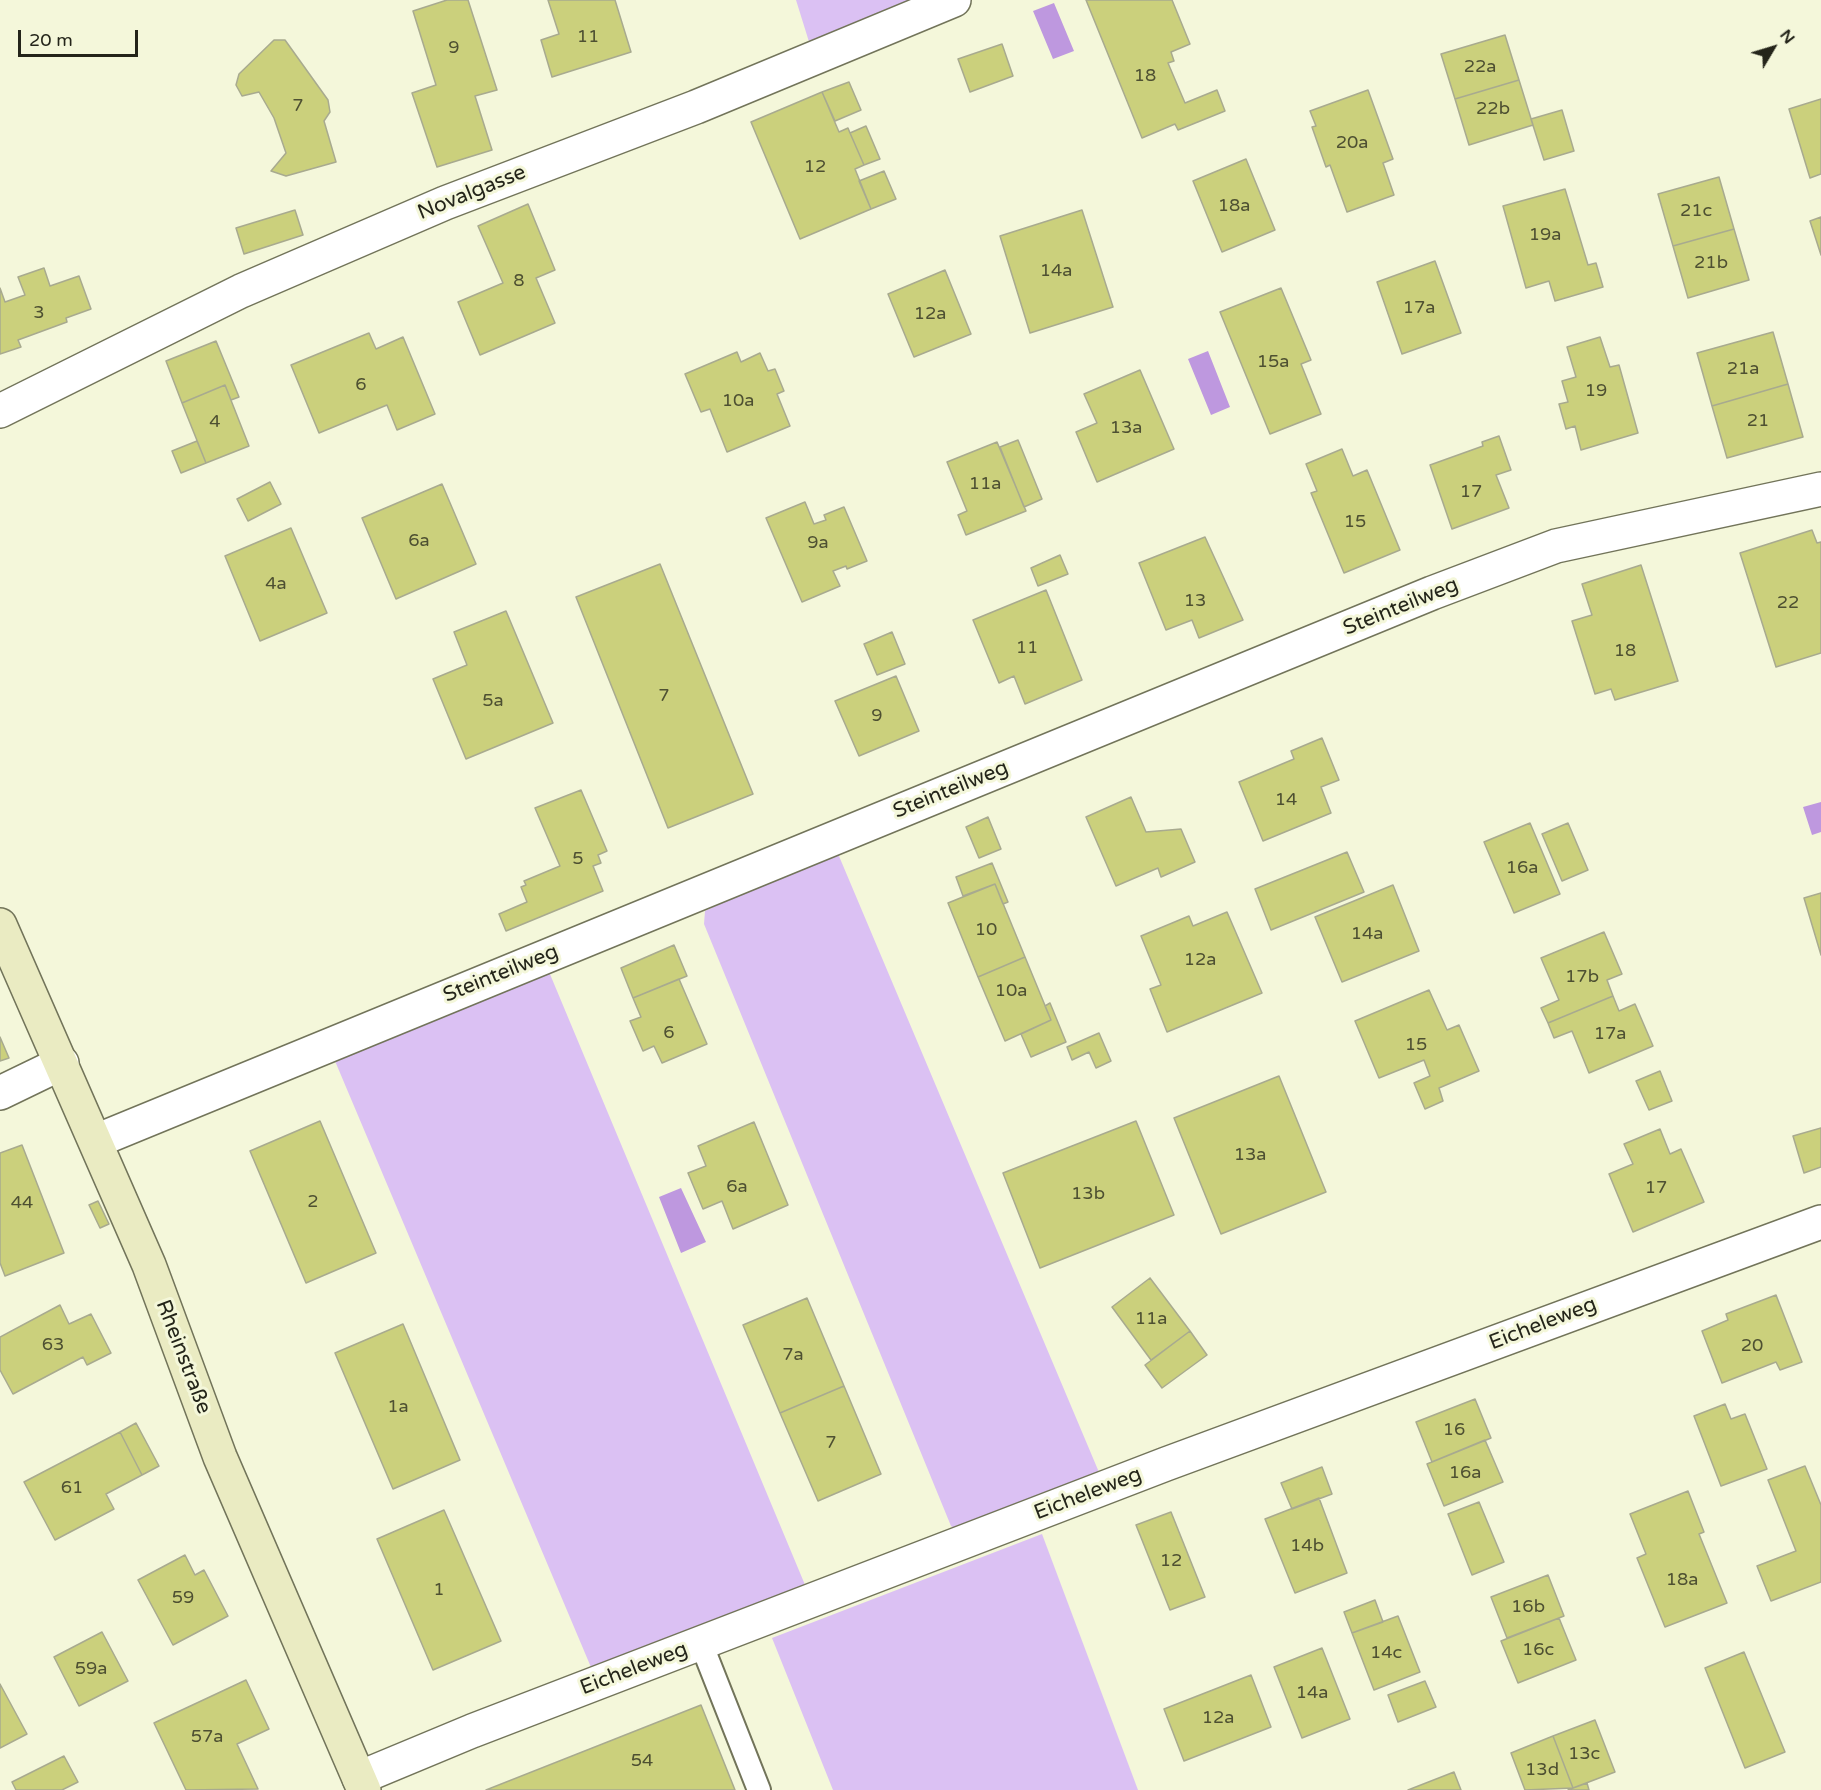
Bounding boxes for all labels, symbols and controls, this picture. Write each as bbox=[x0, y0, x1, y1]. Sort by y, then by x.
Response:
scale bar bbox=[21, 18, 141, 56]
north arrow bbox=[1743, 18, 1803, 78]
house number: 11 bbox=[577, 26, 599, 48]
text: N bbox=[1775, 26, 1799, 48]
text: 20 m bbox=[29, 29, 73, 51]
house number: 9 bbox=[448, 37, 460, 59]
house number: 22a bbox=[1464, 56, 1496, 78]
house number: 18 bbox=[1134, 65, 1156, 87]
house number: 7 bbox=[292, 95, 304, 117]
house number: 22b bbox=[1476, 98, 1510, 120]
house number: 20a bbox=[1336, 132, 1368, 154]
house number: 12 bbox=[804, 156, 826, 178]
street label: Novalgasse bbox=[414, 160, 530, 226]
house number: 18a bbox=[1218, 195, 1250, 217]
house number: 21c bbox=[1680, 200, 1712, 222]
house number: 19a bbox=[1529, 224, 1561, 246]
house number: 21b bbox=[1694, 252, 1728, 274]
house number: 14a bbox=[1040, 260, 1072, 282]
house number: 8 bbox=[513, 270, 525, 292]
house number: 17a bbox=[1403, 297, 1435, 319]
house number: 3 bbox=[33, 302, 45, 324]
house number: 12a bbox=[914, 303, 946, 325]
house number: 15a bbox=[1257, 351, 1289, 373]
house number: 21a bbox=[1727, 358, 1759, 380]
house number: 6 bbox=[355, 374, 367, 396]
house number: 19 bbox=[1585, 380, 1607, 402]
house number: 10a bbox=[722, 390, 754, 412]
house number: 21 bbox=[1747, 410, 1769, 432]
house number: 4 bbox=[209, 411, 221, 433]
house number: 13a bbox=[1110, 417, 1142, 439]
house number: 11a bbox=[969, 473, 1001, 495]
house number: 17 bbox=[1460, 481, 1482, 503]
house number: 15 bbox=[1344, 511, 1366, 533]
house number: 6a bbox=[408, 530, 430, 552]
house number: 9a bbox=[807, 532, 829, 554]
street label: Steinteilweg bbox=[1340, 572, 1462, 642]
house number: 4a bbox=[265, 573, 287, 595]
house number: 13 bbox=[1184, 590, 1206, 612]
house number: 22 bbox=[1777, 592, 1799, 614]
house number: 11 bbox=[1016, 637, 1038, 659]
house number: 18 bbox=[1614, 640, 1636, 662]
house number: 7 bbox=[658, 685, 670, 707]
house number: 5a bbox=[482, 690, 504, 712]
house number: 9 bbox=[871, 705, 883, 727]
street label: Steinteilweg bbox=[890, 755, 1012, 825]
house number: 14 bbox=[1275, 789, 1297, 811]
house number: 5 bbox=[572, 848, 584, 870]
house number: 16a bbox=[1506, 857, 1538, 879]
house number: 10 bbox=[975, 919, 997, 941]
house number: 14a bbox=[1351, 923, 1383, 945]
street label: Steinteilweg bbox=[440, 939, 562, 1009]
house number: 12a bbox=[1184, 949, 1216, 971]
house number: 17b bbox=[1565, 966, 1599, 988]
house number: 10a bbox=[995, 980, 1027, 1002]
house number: 6 bbox=[663, 1022, 675, 1044]
house number: 17a bbox=[1594, 1023, 1626, 1045]
house number: 15 bbox=[1405, 1034, 1427, 1056]
house number: 13a bbox=[1234, 1144, 1266, 1166]
house number: 6a bbox=[726, 1176, 748, 1198]
house number: 17 bbox=[1645, 1177, 1667, 1199]
house number: 13b bbox=[1071, 1183, 1105, 1205]
house number: 2 bbox=[307, 1191, 319, 1213]
house number: 44 bbox=[11, 1192, 33, 1214]
street label: Eicheleweg bbox=[1486, 1292, 1600, 1356]
street label: Rheinstraße bbox=[150, 1296, 216, 1418]
house number: 11a bbox=[1135, 1308, 1167, 1330]
house number: 63 bbox=[42, 1334, 64, 1356]
house number: 20 bbox=[1741, 1335, 1763, 1357]
house number: 7a bbox=[782, 1344, 804, 1366]
house number: 1a bbox=[387, 1396, 409, 1418]
house number: 16 bbox=[1443, 1419, 1465, 1441]
house number: 7 bbox=[825, 1432, 837, 1454]
street label: Eicheleweg bbox=[1031, 1462, 1145, 1526]
house number: 16a bbox=[1449, 1462, 1481, 1484]
house number: 61 bbox=[61, 1477, 83, 1499]
house number: 14b bbox=[1290, 1535, 1324, 1557]
house number: 12 bbox=[1160, 1550, 1182, 1572]
house number: 18a bbox=[1666, 1569, 1698, 1591]
house number: 1 bbox=[433, 1579, 445, 1601]
house number: 59 bbox=[172, 1587, 194, 1609]
house number: 16b bbox=[1511, 1596, 1545, 1618]
street label: Eicheleweg bbox=[577, 1637, 691, 1701]
house number: 16c bbox=[1522, 1639, 1554, 1661]
house number: 14c bbox=[1370, 1642, 1402, 1664]
house number: 59a bbox=[75, 1658, 107, 1680]
house number: 14a bbox=[1296, 1682, 1328, 1704]
house number: 12a bbox=[1202, 1707, 1234, 1729]
house number: 57a bbox=[191, 1726, 223, 1748]
house number: 13c bbox=[1568, 1743, 1600, 1765]
house number: 54 bbox=[631, 1750, 653, 1772]
house number: 13d bbox=[1525, 1759, 1559, 1781]

